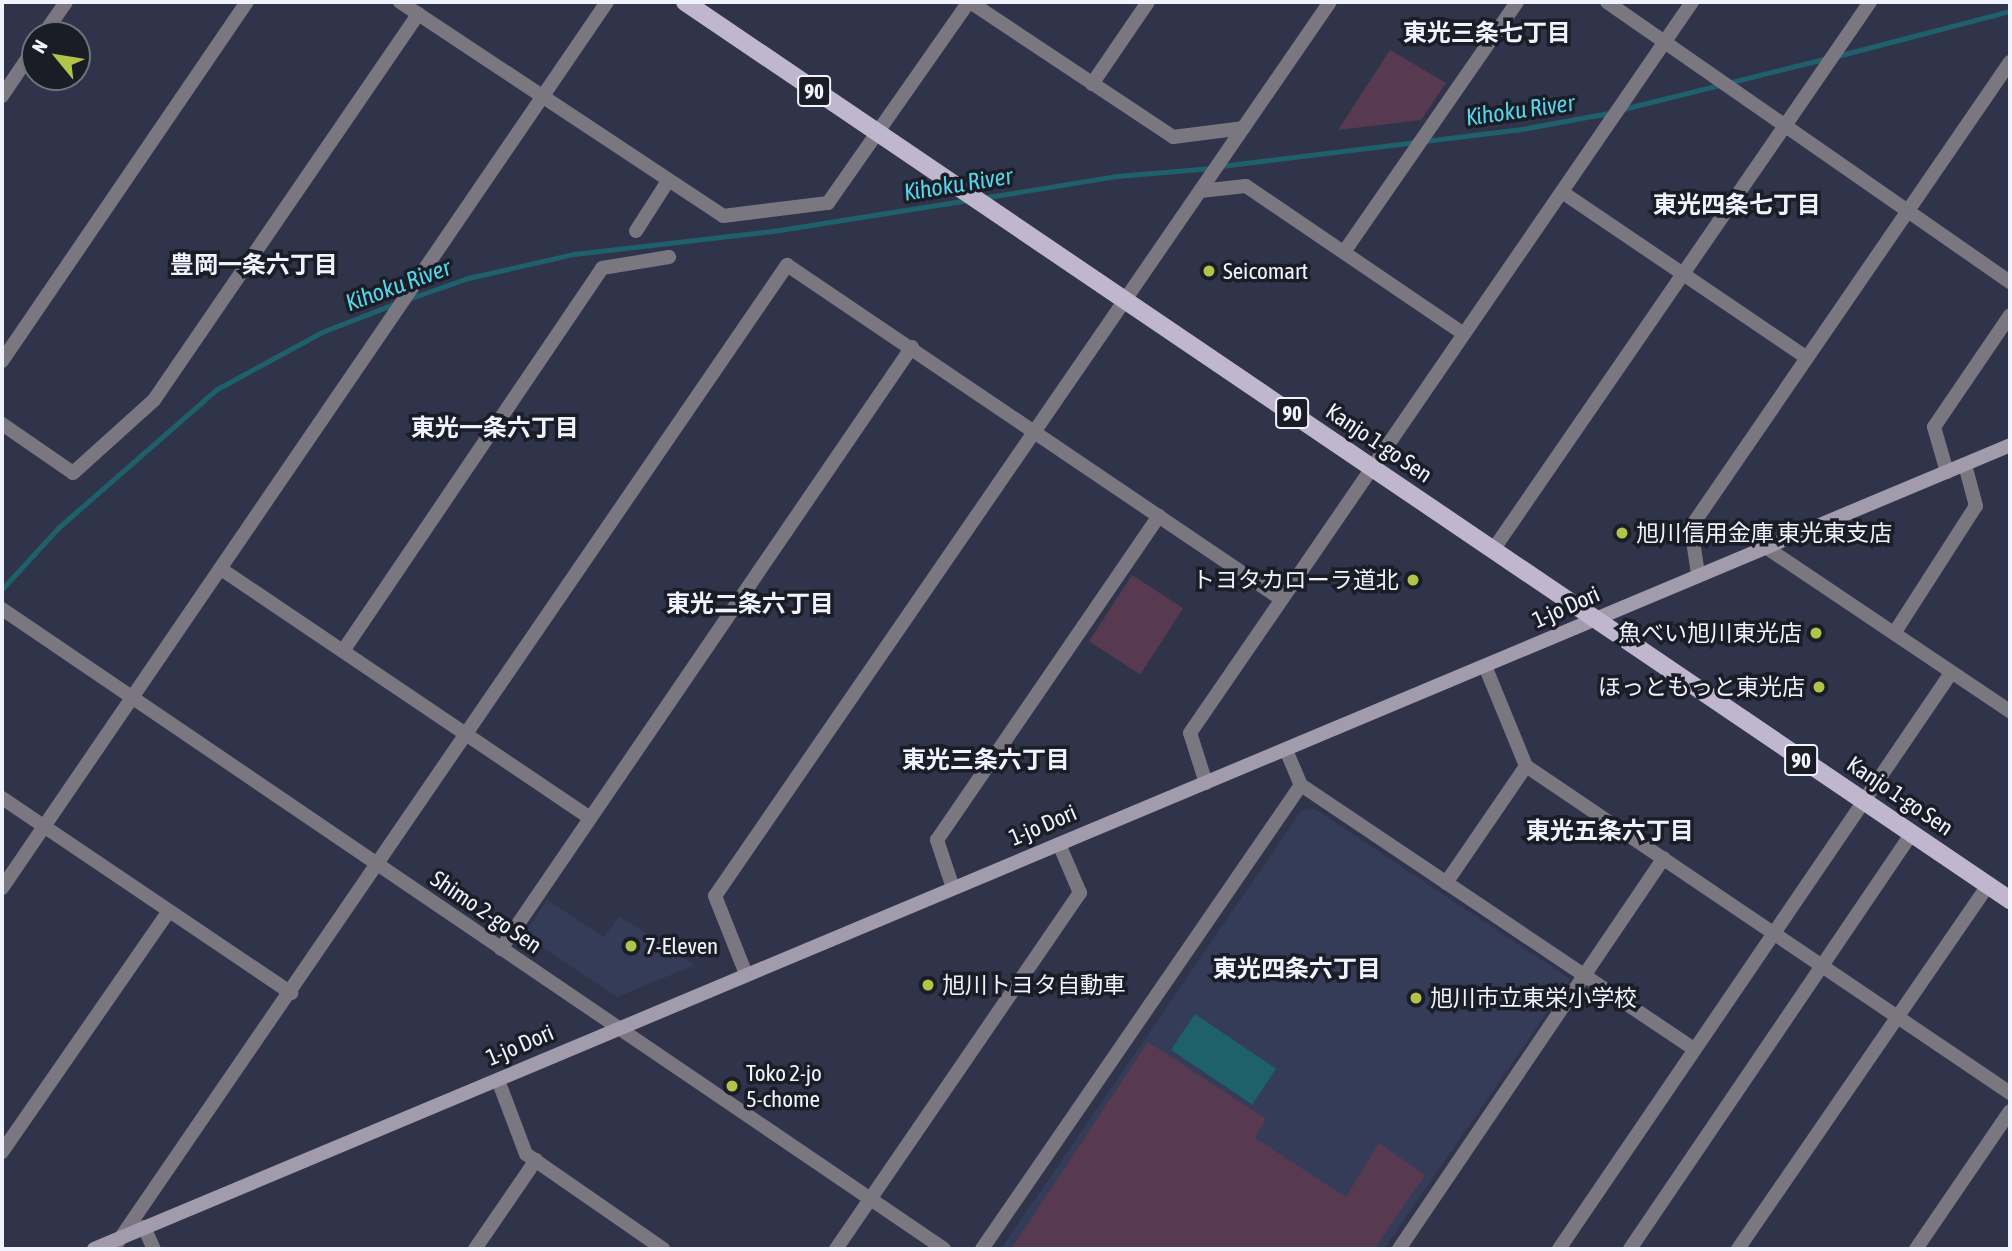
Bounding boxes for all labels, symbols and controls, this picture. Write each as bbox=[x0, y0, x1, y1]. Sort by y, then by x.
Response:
district label: 東光三条七丁目 bbox=[1403, 19, 1571, 47]
north arrow bbox=[21, 21, 91, 91]
text: N bbox=[27, 36, 52, 57]
road number: 90 bbox=[796, 74, 832, 108]
water label: Kihoku River bbox=[1464, 88, 1576, 132]
water label: Kihoku River bbox=[902, 161, 1014, 207]
district label: 東光四条七丁目 bbox=[1653, 191, 1821, 219]
district label: 豊岡一条六丁目 bbox=[170, 251, 338, 279]
water label: Kihoku River bbox=[342, 253, 454, 317]
place label: Seicomart bbox=[1223, 257, 1308, 285]
marker: Seicomart bbox=[1201, 263, 1217, 279]
road number: 90 bbox=[1274, 396, 1310, 430]
street label: Kanjo 1-go Sen bbox=[1321, 397, 1437, 489]
district label: 東光一条六丁目 bbox=[411, 414, 579, 442]
place label: 旭川信用金庫 東光東支店 bbox=[1636, 519, 1892, 547]
marker: 旭川信用金庫 東光東支店 bbox=[1614, 525, 1630, 541]
place label: トヨタカローラ道北 bbox=[1192, 566, 1399, 594]
marker: トヨタカローラ道北 bbox=[1405, 572, 1421, 588]
street label: 1-jo Dori bbox=[1528, 580, 1604, 634]
district label: 東光二条六丁目 bbox=[666, 590, 834, 618]
place label: 魚べい旭川東光店 bbox=[1618, 619, 1802, 647]
marker: 魚べい旭川東光店 bbox=[1808, 625, 1824, 641]
place label: ほっともっと東光店 bbox=[1598, 673, 1805, 701]
marker: ほっともっと東光店 bbox=[1811, 679, 1827, 695]
road number: 90 bbox=[1784, 742, 1818, 778]
district label: 東光三条六丁目 bbox=[902, 746, 1070, 774]
street label: Kanjo 1-go Sen bbox=[1842, 750, 1958, 842]
street label: 1-jo Dori bbox=[1005, 799, 1081, 851]
district label: 東光五条六丁目 bbox=[1526, 817, 1694, 845]
street label: Shimo 2-go Sen bbox=[425, 865, 547, 959]
place label: 7-Eleven bbox=[645, 932, 718, 960]
marker: 7-Eleven bbox=[623, 938, 639, 954]
district label: 東光四条六丁目 bbox=[1213, 955, 1381, 983]
place label: 旭川トヨタ自動車 bbox=[942, 971, 1126, 999]
marker: 旭川トヨタ自動車 bbox=[920, 977, 936, 993]
place label: 旭川市立東栄小学校 bbox=[1430, 984, 1637, 1012]
marker: 旭川市立東栄小学校 bbox=[1408, 990, 1424, 1006]
street label: 1-jo Dori bbox=[482, 1019, 558, 1071]
place label: Toko 2-jo 5-chome bbox=[746, 1059, 822, 1113]
marker: Toko 2-jo 5-chome bbox=[724, 1078, 740, 1094]

